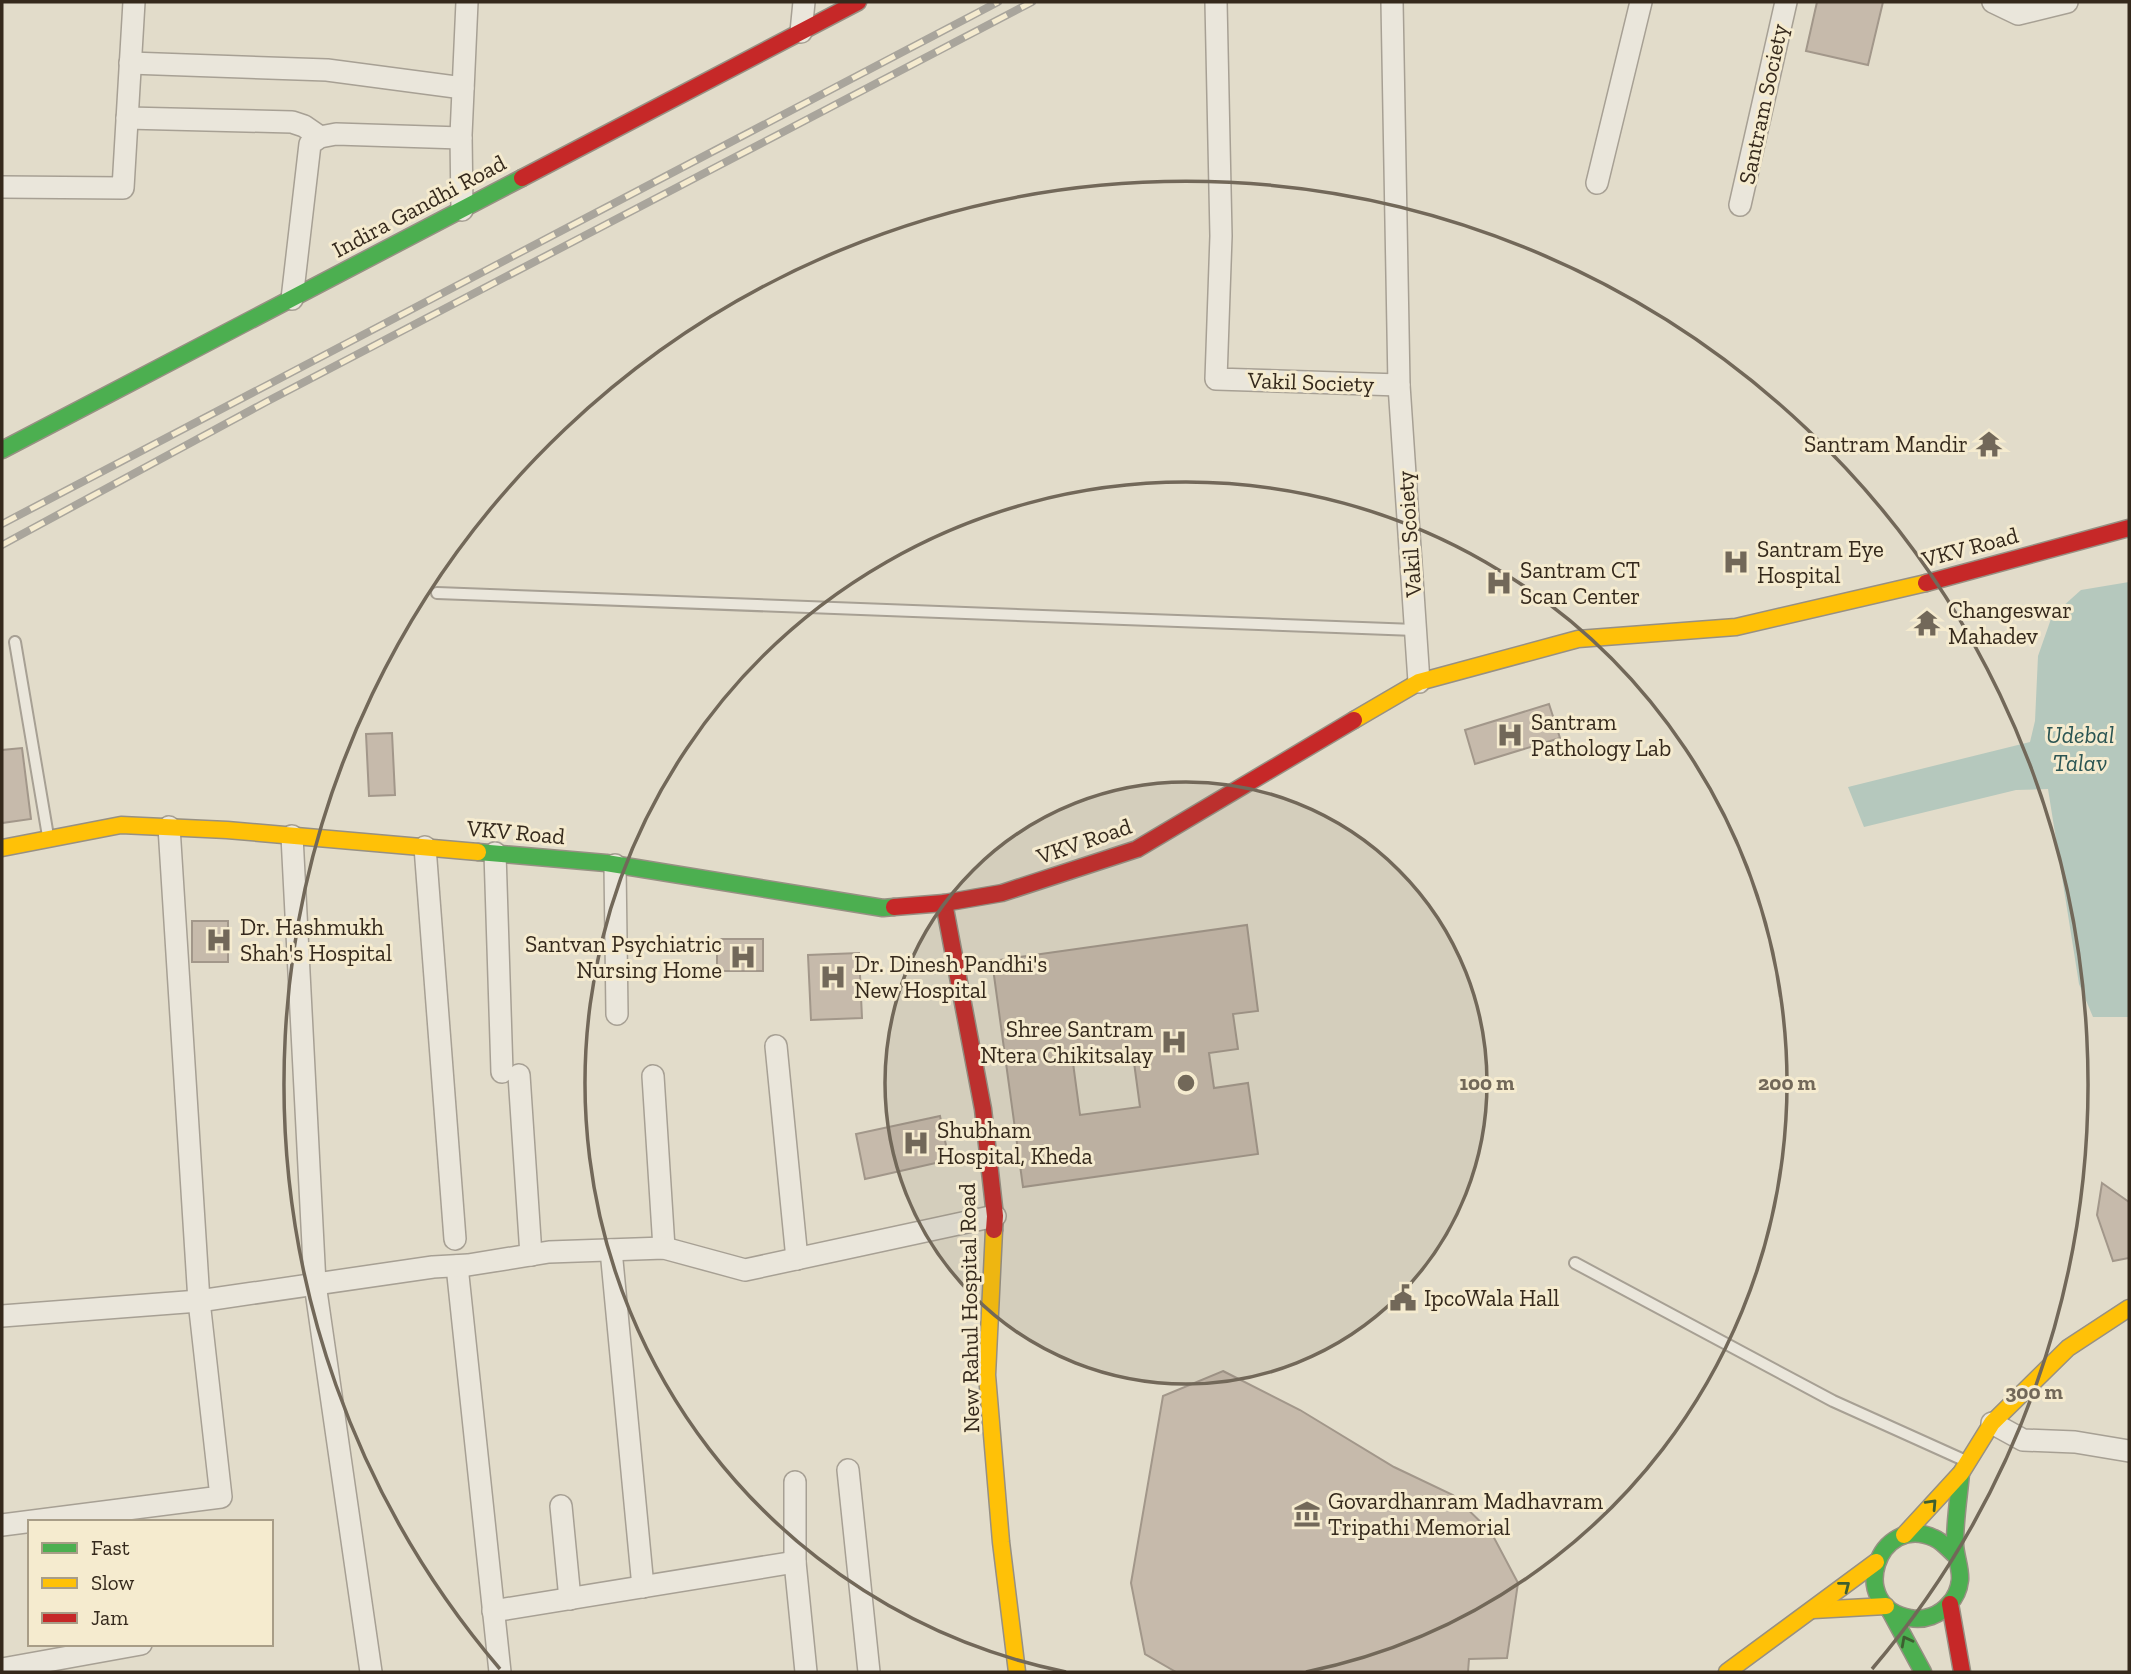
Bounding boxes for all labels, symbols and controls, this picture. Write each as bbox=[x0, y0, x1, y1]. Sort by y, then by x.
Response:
street label: Santram Society bbox=[1732, 21, 1794, 187]
street label: Indira Gandhi Road bbox=[327, 148, 511, 264]
street label: Vakil Society bbox=[1246, 366, 1375, 398]
temple icon: Santram Mandir bbox=[1974, 429, 2004, 459]
place label: Santram Mandir bbox=[1804, 430, 1968, 458]
street label: Vakil Scoiety bbox=[1391, 470, 1427, 599]
street label: VKV Road bbox=[1918, 521, 2022, 574]
place label: Santram Eye Hospital bbox=[1757, 535, 1884, 589]
hospital icon: Santram Eye Hospital bbox=[1721, 547, 1751, 577]
place label: Santram CT Scan Center bbox=[1520, 556, 1640, 610]
hospital icon: Santram CT Scan Center bbox=[1484, 568, 1514, 598]
place label: Changeswar Mahadev bbox=[1948, 596, 2072, 650]
temple icon: Changeswar Mahadev bbox=[1912, 608, 1942, 638]
place label: Santram Pathology Lab bbox=[1531, 708, 1671, 762]
hospital icon: Santram Pathology Lab bbox=[1495, 720, 1525, 750]
water label: Udebal Talav bbox=[2046, 720, 2114, 777]
street label: VKV Road bbox=[1032, 812, 1135, 871]
street label: VKV Road bbox=[465, 814, 567, 850]
place label: Dr. Hashmukh Shah's Hospital bbox=[240, 913, 392, 967]
hospital icon: Dr. Hashmukh Shah's Hospital bbox=[204, 925, 234, 955]
place label: Santvan Psychiatric Nursing Home bbox=[525, 930, 722, 984]
hospital icon: Santvan Psychiatric Nursing Home bbox=[728, 942, 758, 972]
place label: Dr. Dinesh Pandhi's New Hospital bbox=[854, 950, 1047, 1004]
hospital icon: Dr. Dinesh Pandhi's New Hospital bbox=[818, 962, 848, 992]
place label: Shree Santram Ntera Chikitsalay bbox=[980, 1015, 1153, 1069]
hospital icon: Shree Santram Ntera Chikitsalay bbox=[1159, 1027, 1189, 1057]
text: 100 m bbox=[1460, 1070, 1515, 1095]
text: 200 m bbox=[1758, 1070, 1816, 1095]
centre of rings bbox=[1174, 1071, 1198, 1095]
place label: Shubham Hospital, Kheda bbox=[937, 1116, 1093, 1170]
hospital icon: Shubham Hospital, Kheda bbox=[901, 1128, 931, 1158]
street label: New Rahul Hospital Road bbox=[953, 1182, 985, 1433]
public building icon: IpcoWala Hall bbox=[1388, 1283, 1418, 1313]
place label: IpcoWala Hall bbox=[1424, 1284, 1559, 1312]
text: 300 m bbox=[2005, 1379, 2063, 1404]
place label: Govardhanram Madhavram Tripathi Memorial bbox=[1328, 1487, 1603, 1541]
museum icon: Govardhanram Madhavram Tripathi Memorial bbox=[1292, 1499, 1322, 1529]
one-way arrow bbox=[1924, 1499, 1936, 1512]
legend bbox=[28, 1520, 273, 1646]
text: Fast bbox=[91, 1535, 130, 1560]
text: Slow bbox=[91, 1570, 134, 1595]
one-way arrow bbox=[1837, 1582, 1849, 1595]
text: Jam bbox=[91, 1605, 128, 1630]
one-way arrow bbox=[1901, 1636, 1915, 1649]

